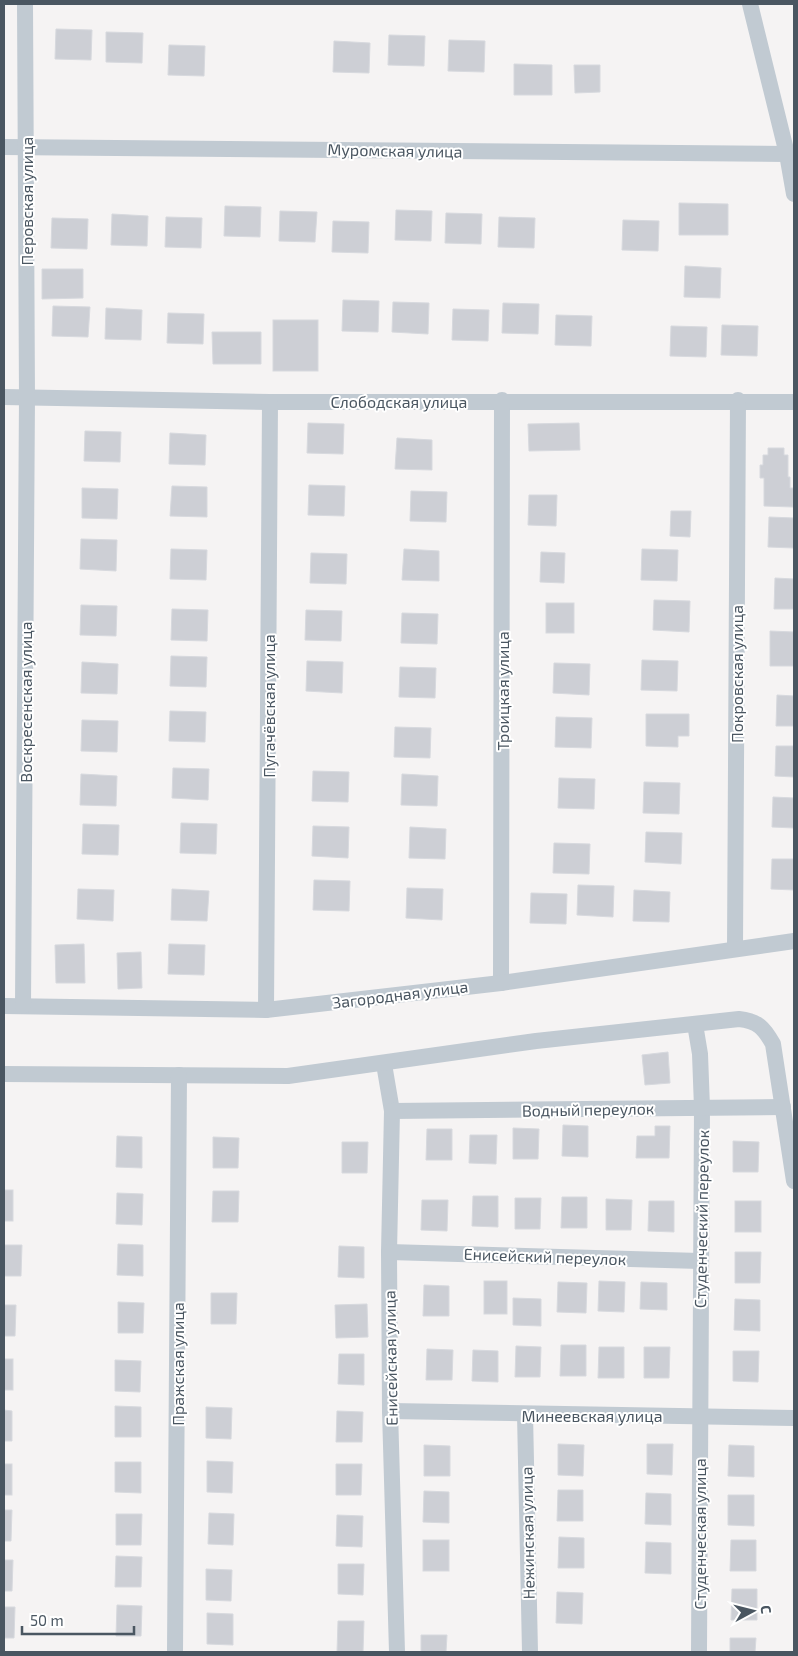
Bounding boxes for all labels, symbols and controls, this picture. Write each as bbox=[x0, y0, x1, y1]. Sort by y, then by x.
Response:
street label: Перовская улица bbox=[17, 137, 37, 265]
street label: Муромская улица bbox=[327, 139, 463, 162]
street label: Слободская улица bbox=[331, 392, 467, 412]
street label: Покровская улица bbox=[727, 605, 747, 743]
street label: Воскресенская улица bbox=[16, 621, 36, 783]
street label: Троицкая улица bbox=[493, 631, 513, 751]
street label: Пугачёвская улица bbox=[259, 634, 279, 778]
street label: Загородная улица bbox=[331, 976, 469, 1013]
street label: Водный переулок bbox=[522, 1098, 655, 1121]
street label: Студенческий переулок bbox=[690, 1129, 713, 1308]
street label: Енисейский переулок bbox=[463, 1244, 627, 1269]
street label: Енисейская улица bbox=[379, 1290, 402, 1426]
street label: Пражская улица bbox=[168, 1302, 188, 1426]
street label: Минеевская улица bbox=[521, 1406, 663, 1426]
street label: Студенческая улица bbox=[690, 1458, 710, 1610]
street label: Нежинская улица bbox=[516, 1466, 539, 1600]
north arrow bbox=[728, 1586, 778, 1636]
scale bar bbox=[22, 1604, 135, 1636]
text: С bbox=[757, 1604, 775, 1614]
text: 50 m bbox=[30, 1611, 64, 1629]

